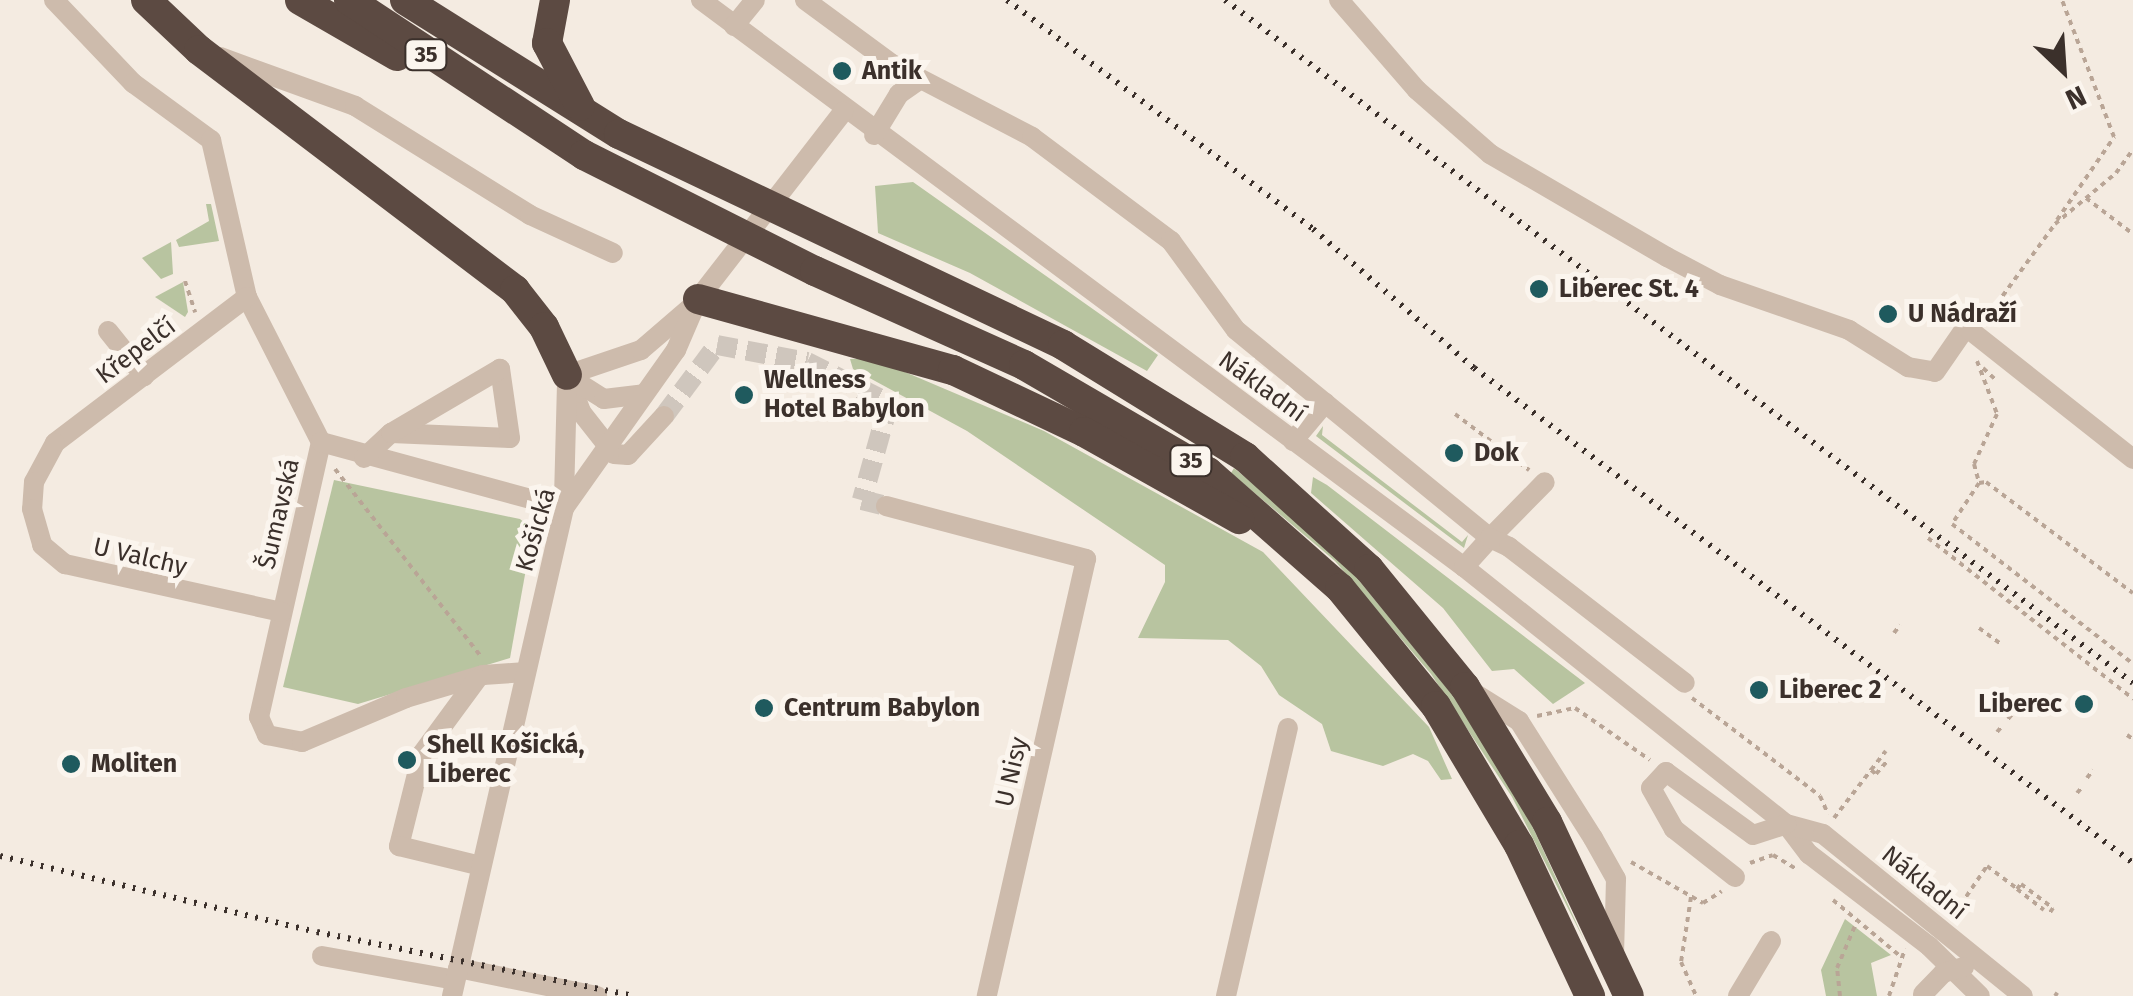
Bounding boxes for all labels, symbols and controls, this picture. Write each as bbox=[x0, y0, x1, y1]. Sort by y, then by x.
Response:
north arrow bbox=[2013, 20, 2113, 120]
road number: 35 bbox=[404, 38, 448, 72]
place label: Antik bbox=[862, 56, 922, 86]
marker: Antik bbox=[831, 60, 853, 82]
text: N bbox=[2061, 79, 2091, 117]
place label: Liberec St. 4 bbox=[1559, 274, 1699, 304]
marker: Liberec St. 4 bbox=[1528, 278, 1550, 300]
place label: U Nádraží bbox=[1908, 299, 2017, 329]
marker: U Nádraží bbox=[1877, 303, 1899, 325]
street label: Křepelčí bbox=[90, 311, 182, 391]
street label: Nákladní bbox=[1212, 345, 1312, 429]
place label: Wellness Hotel Babylon bbox=[764, 366, 925, 425]
marker: Wellness Hotel Babylon bbox=[733, 384, 755, 406]
place label: Dok bbox=[1474, 438, 1519, 468]
marker: Dok bbox=[1443, 442, 1465, 464]
road number: 35 bbox=[1168, 444, 1214, 478]
street label: Šumavská bbox=[252, 456, 306, 572]
street label: Košická bbox=[510, 485, 562, 575]
street label: U Valchy bbox=[90, 532, 190, 582]
place label: Liberec 2 bbox=[1779, 675, 1881, 705]
marker: Liberec 2 bbox=[1748, 679, 1770, 701]
place label: Liberec bbox=[1978, 689, 2062, 719]
marker: Liberec bbox=[2071, 691, 2097, 717]
place label: Centrum Babylon bbox=[784, 693, 980, 723]
marker: Centrum Babylon bbox=[753, 697, 775, 719]
place label: Shell Košická, Liberec bbox=[427, 731, 584, 790]
street label: U Nisy bbox=[989, 734, 1035, 810]
place label: Moliten bbox=[91, 749, 177, 779]
marker: Shell Košická, Liberec bbox=[396, 749, 418, 771]
marker: Moliten bbox=[60, 753, 82, 775]
street label: Nákladní bbox=[1875, 840, 1973, 926]

